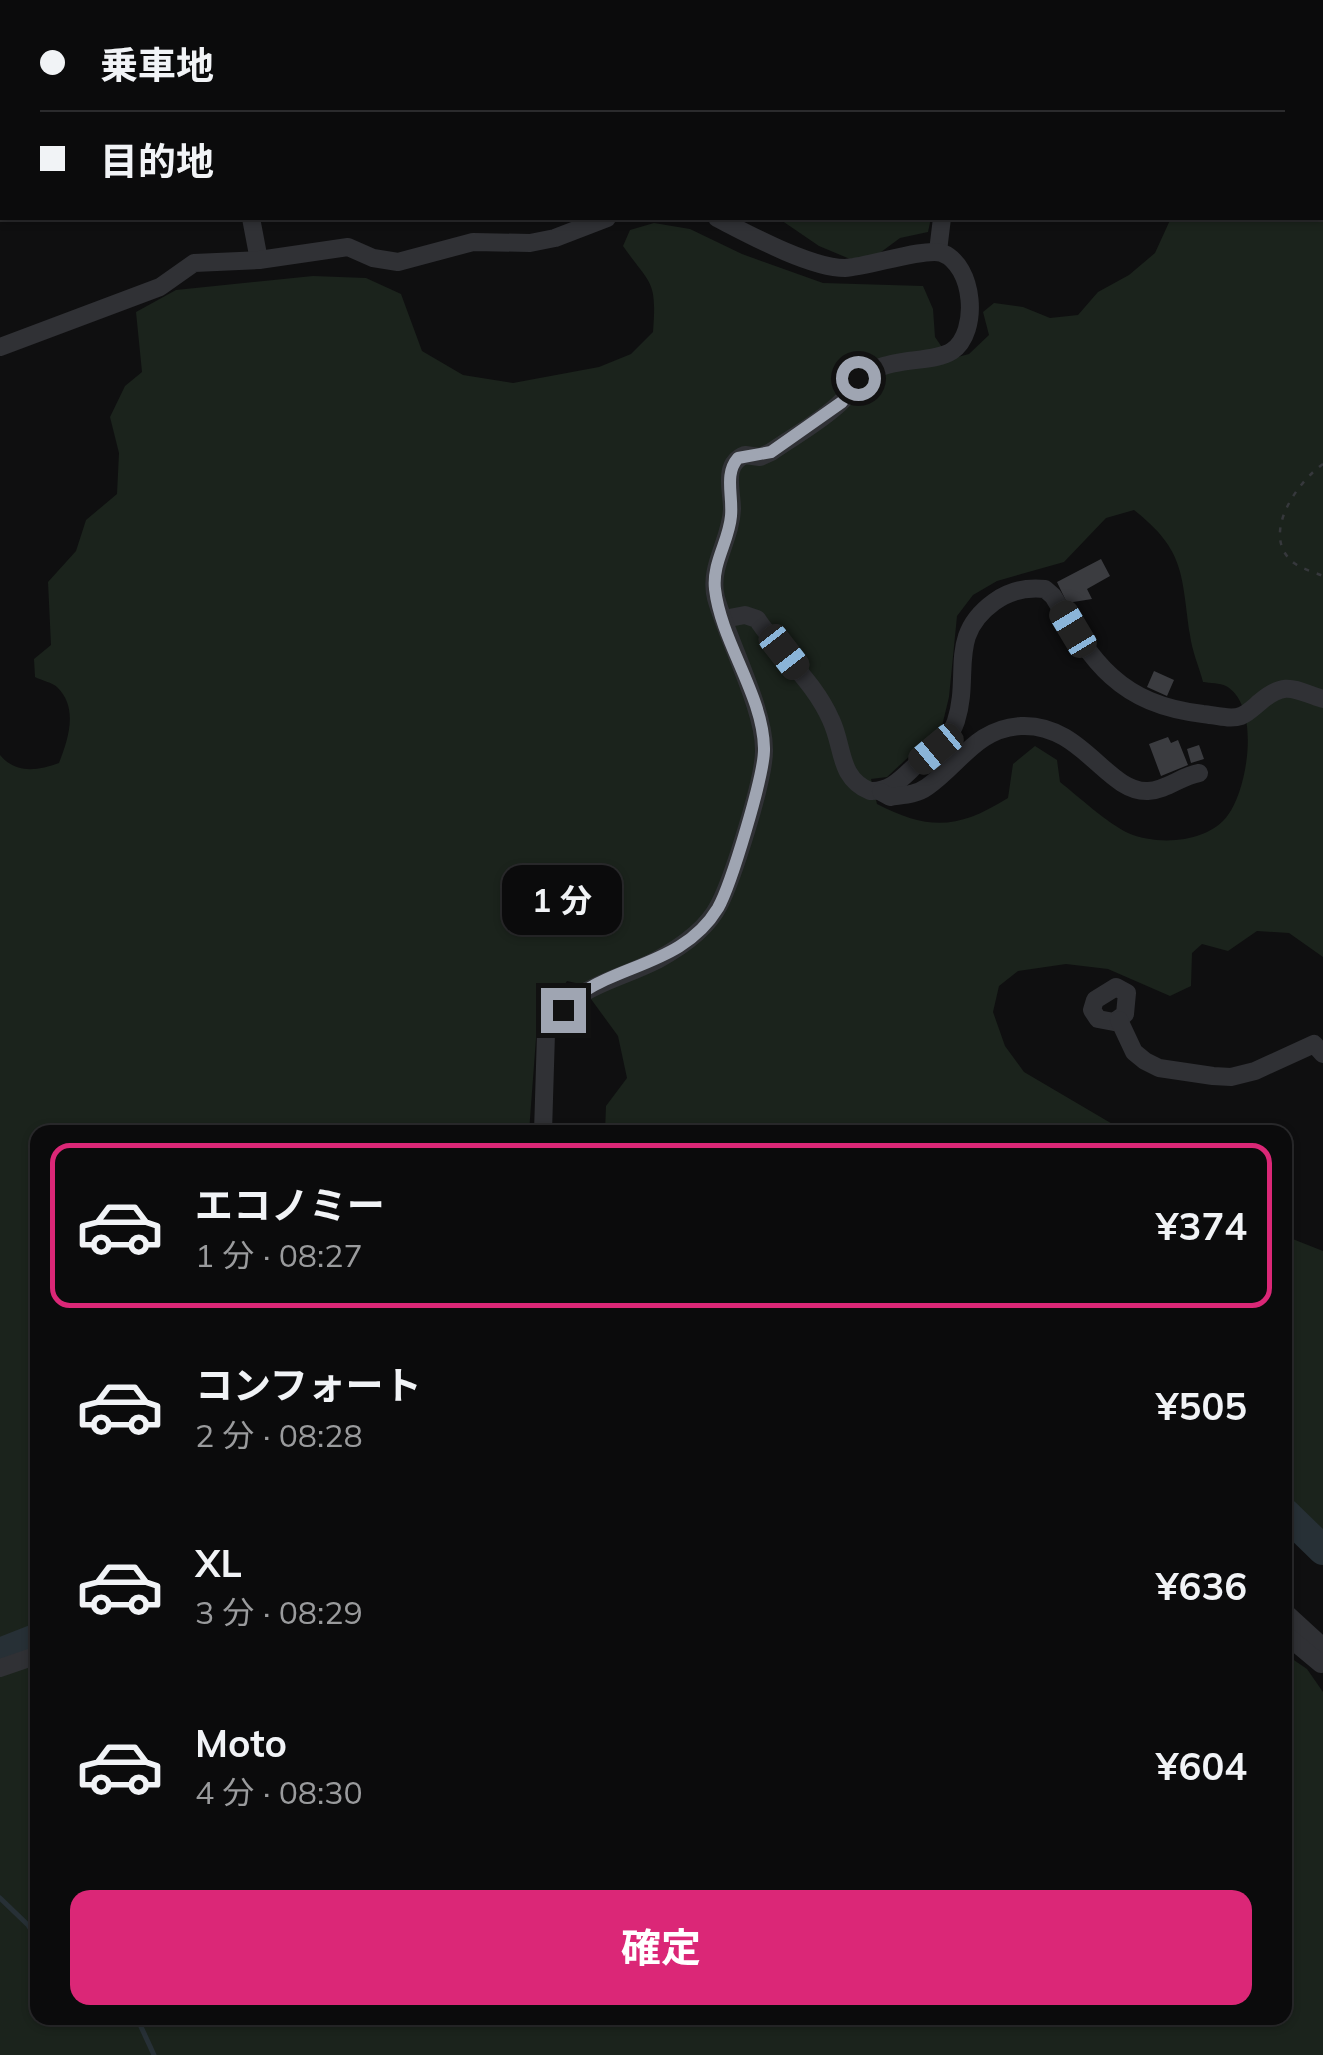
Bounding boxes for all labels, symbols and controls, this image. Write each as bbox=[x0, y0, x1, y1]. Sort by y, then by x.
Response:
text: 乗車地 bbox=[100, 41, 214, 89]
text: 目的地 bbox=[100, 137, 214, 185]
route start bbox=[836, 356, 881, 401]
car bbox=[1045, 596, 1101, 662]
car bbox=[754, 619, 814, 685]
car bbox=[903, 718, 969, 780]
callout: 1 分 bbox=[503, 865, 623, 935]
text: 1 分 bbox=[532, 880, 592, 920]
route end bbox=[541, 988, 586, 1033]
icon: car bbox=[75, 1181, 165, 1271]
text: エコノミー bbox=[195, 1181, 385, 1229]
text: ¥374 bbox=[1156, 1202, 1247, 1250]
text: 1 分 · 08:27 bbox=[195, 1235, 363, 1275]
icon: car bbox=[75, 1361, 165, 1451]
text: コンフォート bbox=[195, 1361, 422, 1409]
text: ¥505 bbox=[1156, 1382, 1247, 1430]
text: 2 分 · 08:28 bbox=[195, 1415, 363, 1455]
text: XL bbox=[195, 1539, 242, 1587]
icon: car bbox=[75, 1541, 165, 1631]
text: ¥636 bbox=[1156, 1562, 1247, 1610]
text: 3 分 · 08:29 bbox=[195, 1592, 363, 1632]
text: Moto bbox=[195, 1719, 287, 1767]
icon: car bbox=[75, 1721, 165, 1811]
text: ¥604 bbox=[1156, 1742, 1247, 1790]
text: 4 分 · 08:30 bbox=[195, 1772, 363, 1812]
button: 確定 bbox=[70, 1890, 1252, 2005]

